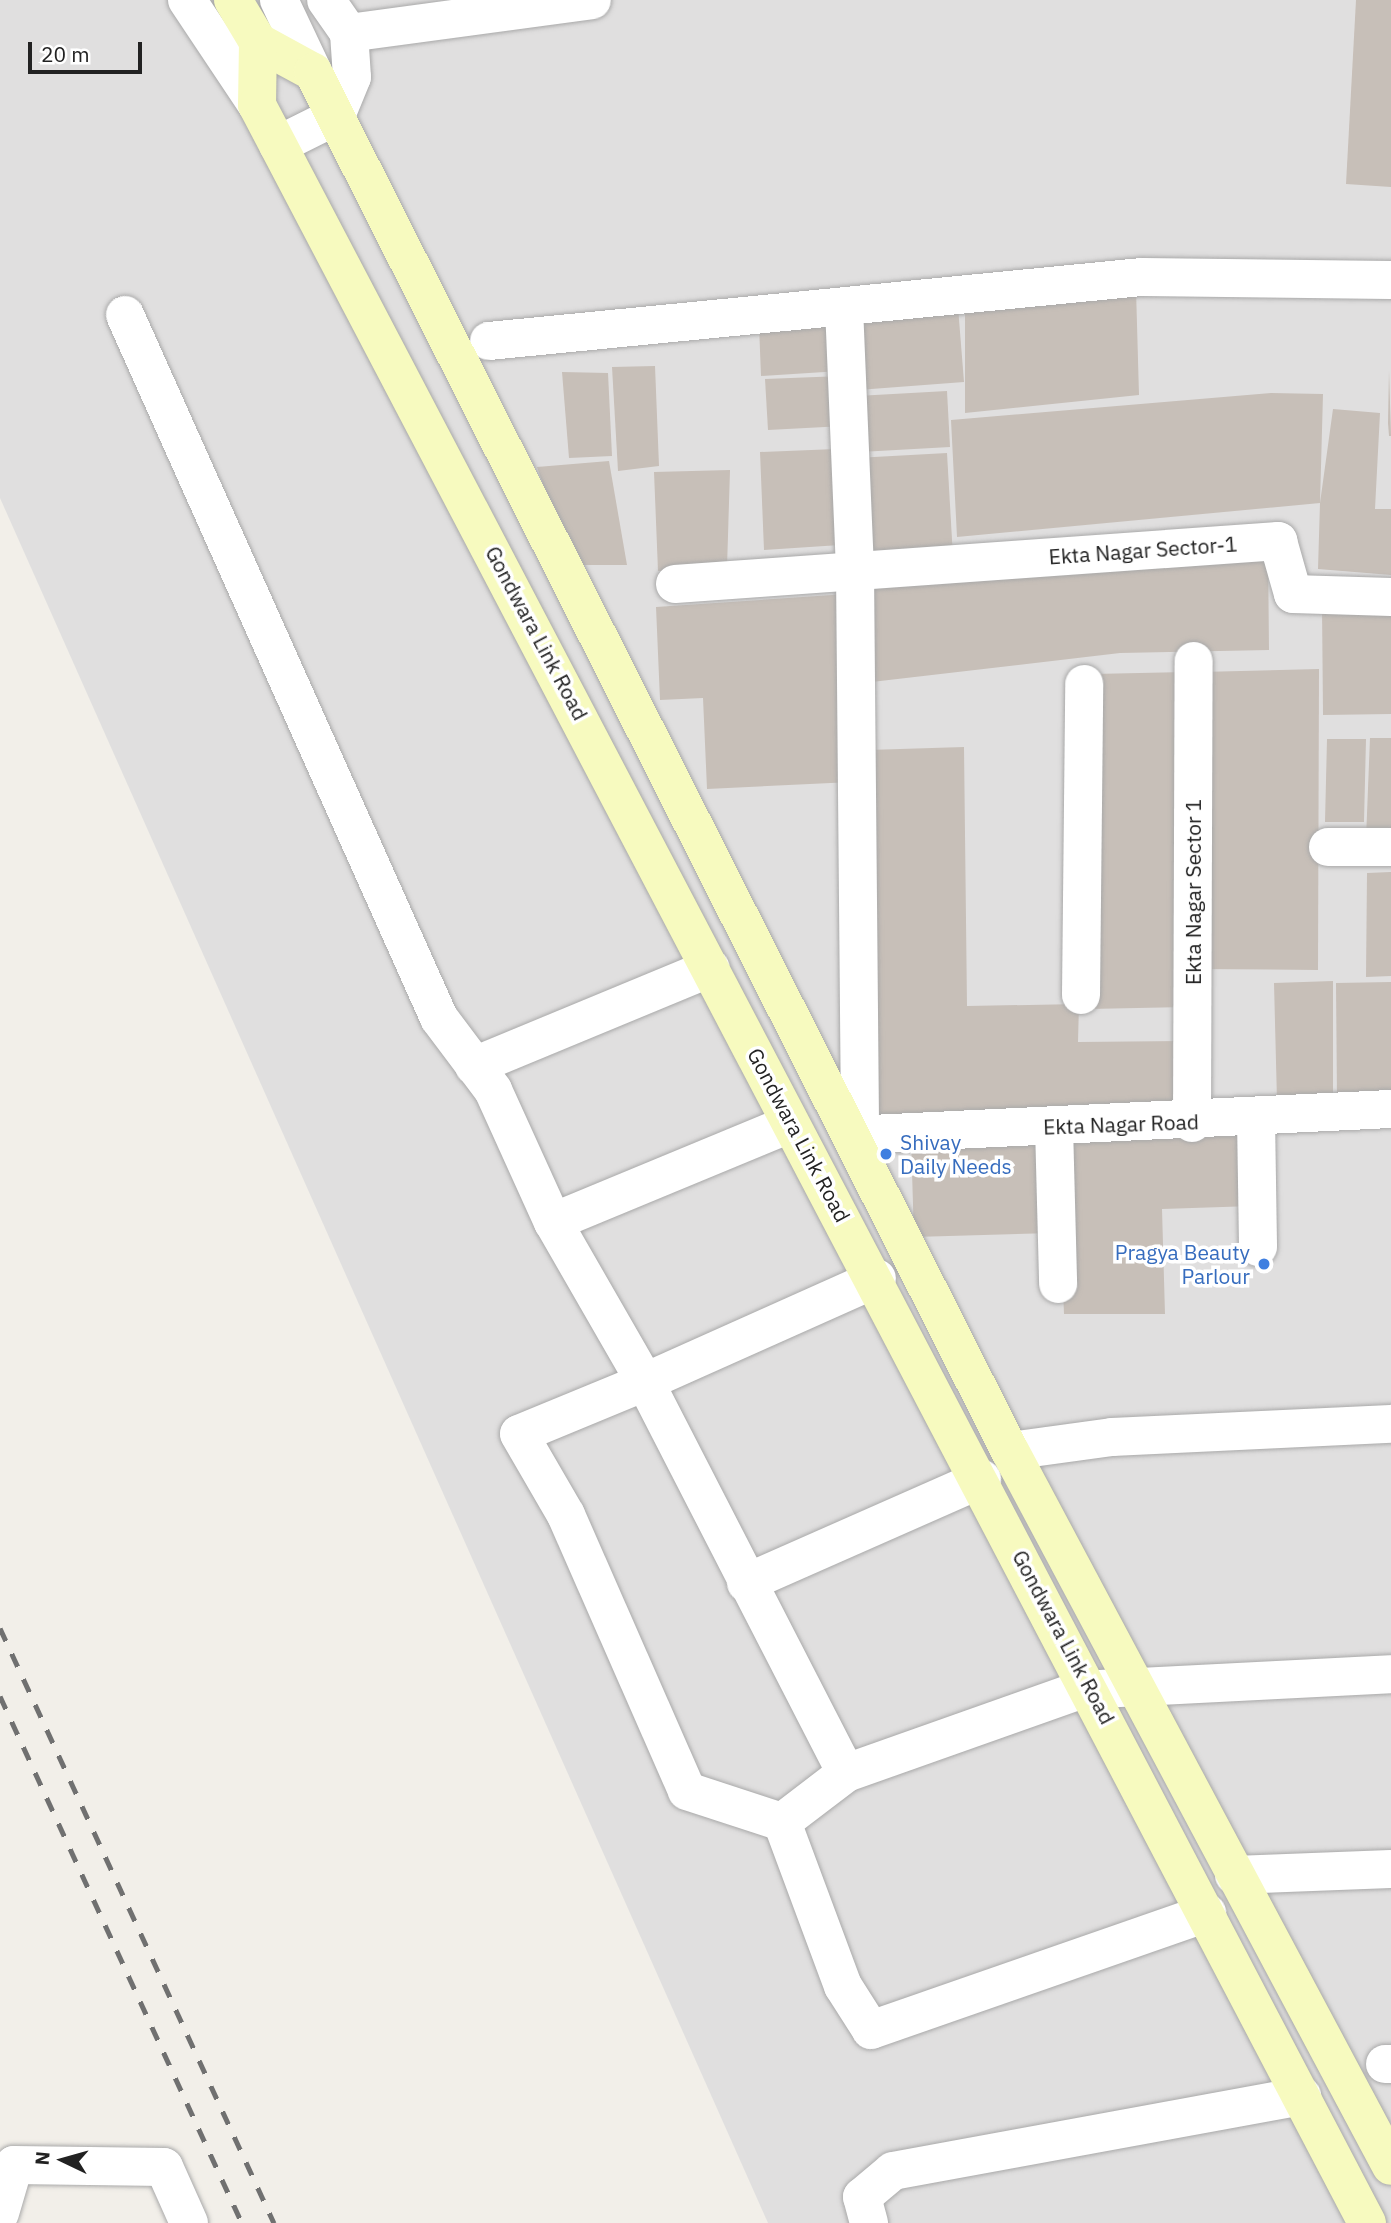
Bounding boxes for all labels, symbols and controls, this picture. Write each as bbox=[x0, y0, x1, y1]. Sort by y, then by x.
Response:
scale bar bbox=[32, 28, 145, 72]
text: 20 m bbox=[41, 40, 90, 68]
street label: Ekta Nagar Sector-1 bbox=[1048, 531, 1238, 569]
street label: Gondwara Link Road bbox=[480, 542, 594, 724]
street label: Ekta Nagar Sector 1 bbox=[1180, 799, 1206, 985]
street label: Gondwara Link Road bbox=[742, 1044, 856, 1226]
street label: Ekta Nagar Road bbox=[1043, 1109, 1199, 1139]
place label: Shivay Daily Needs bbox=[900, 1129, 1012, 1179]
marker: Shivay Daily Needs bbox=[878, 1146, 894, 1162]
place label: Pragya Beauty Parlour bbox=[1115, 1239, 1250, 1289]
marker: Pragya Beauty Parlour bbox=[1256, 1256, 1272, 1272]
street label: Gondwara Link Road bbox=[1007, 1546, 1121, 1728]
north arrow bbox=[28, 2125, 98, 2195]
text: N bbox=[30, 2150, 55, 2166]

